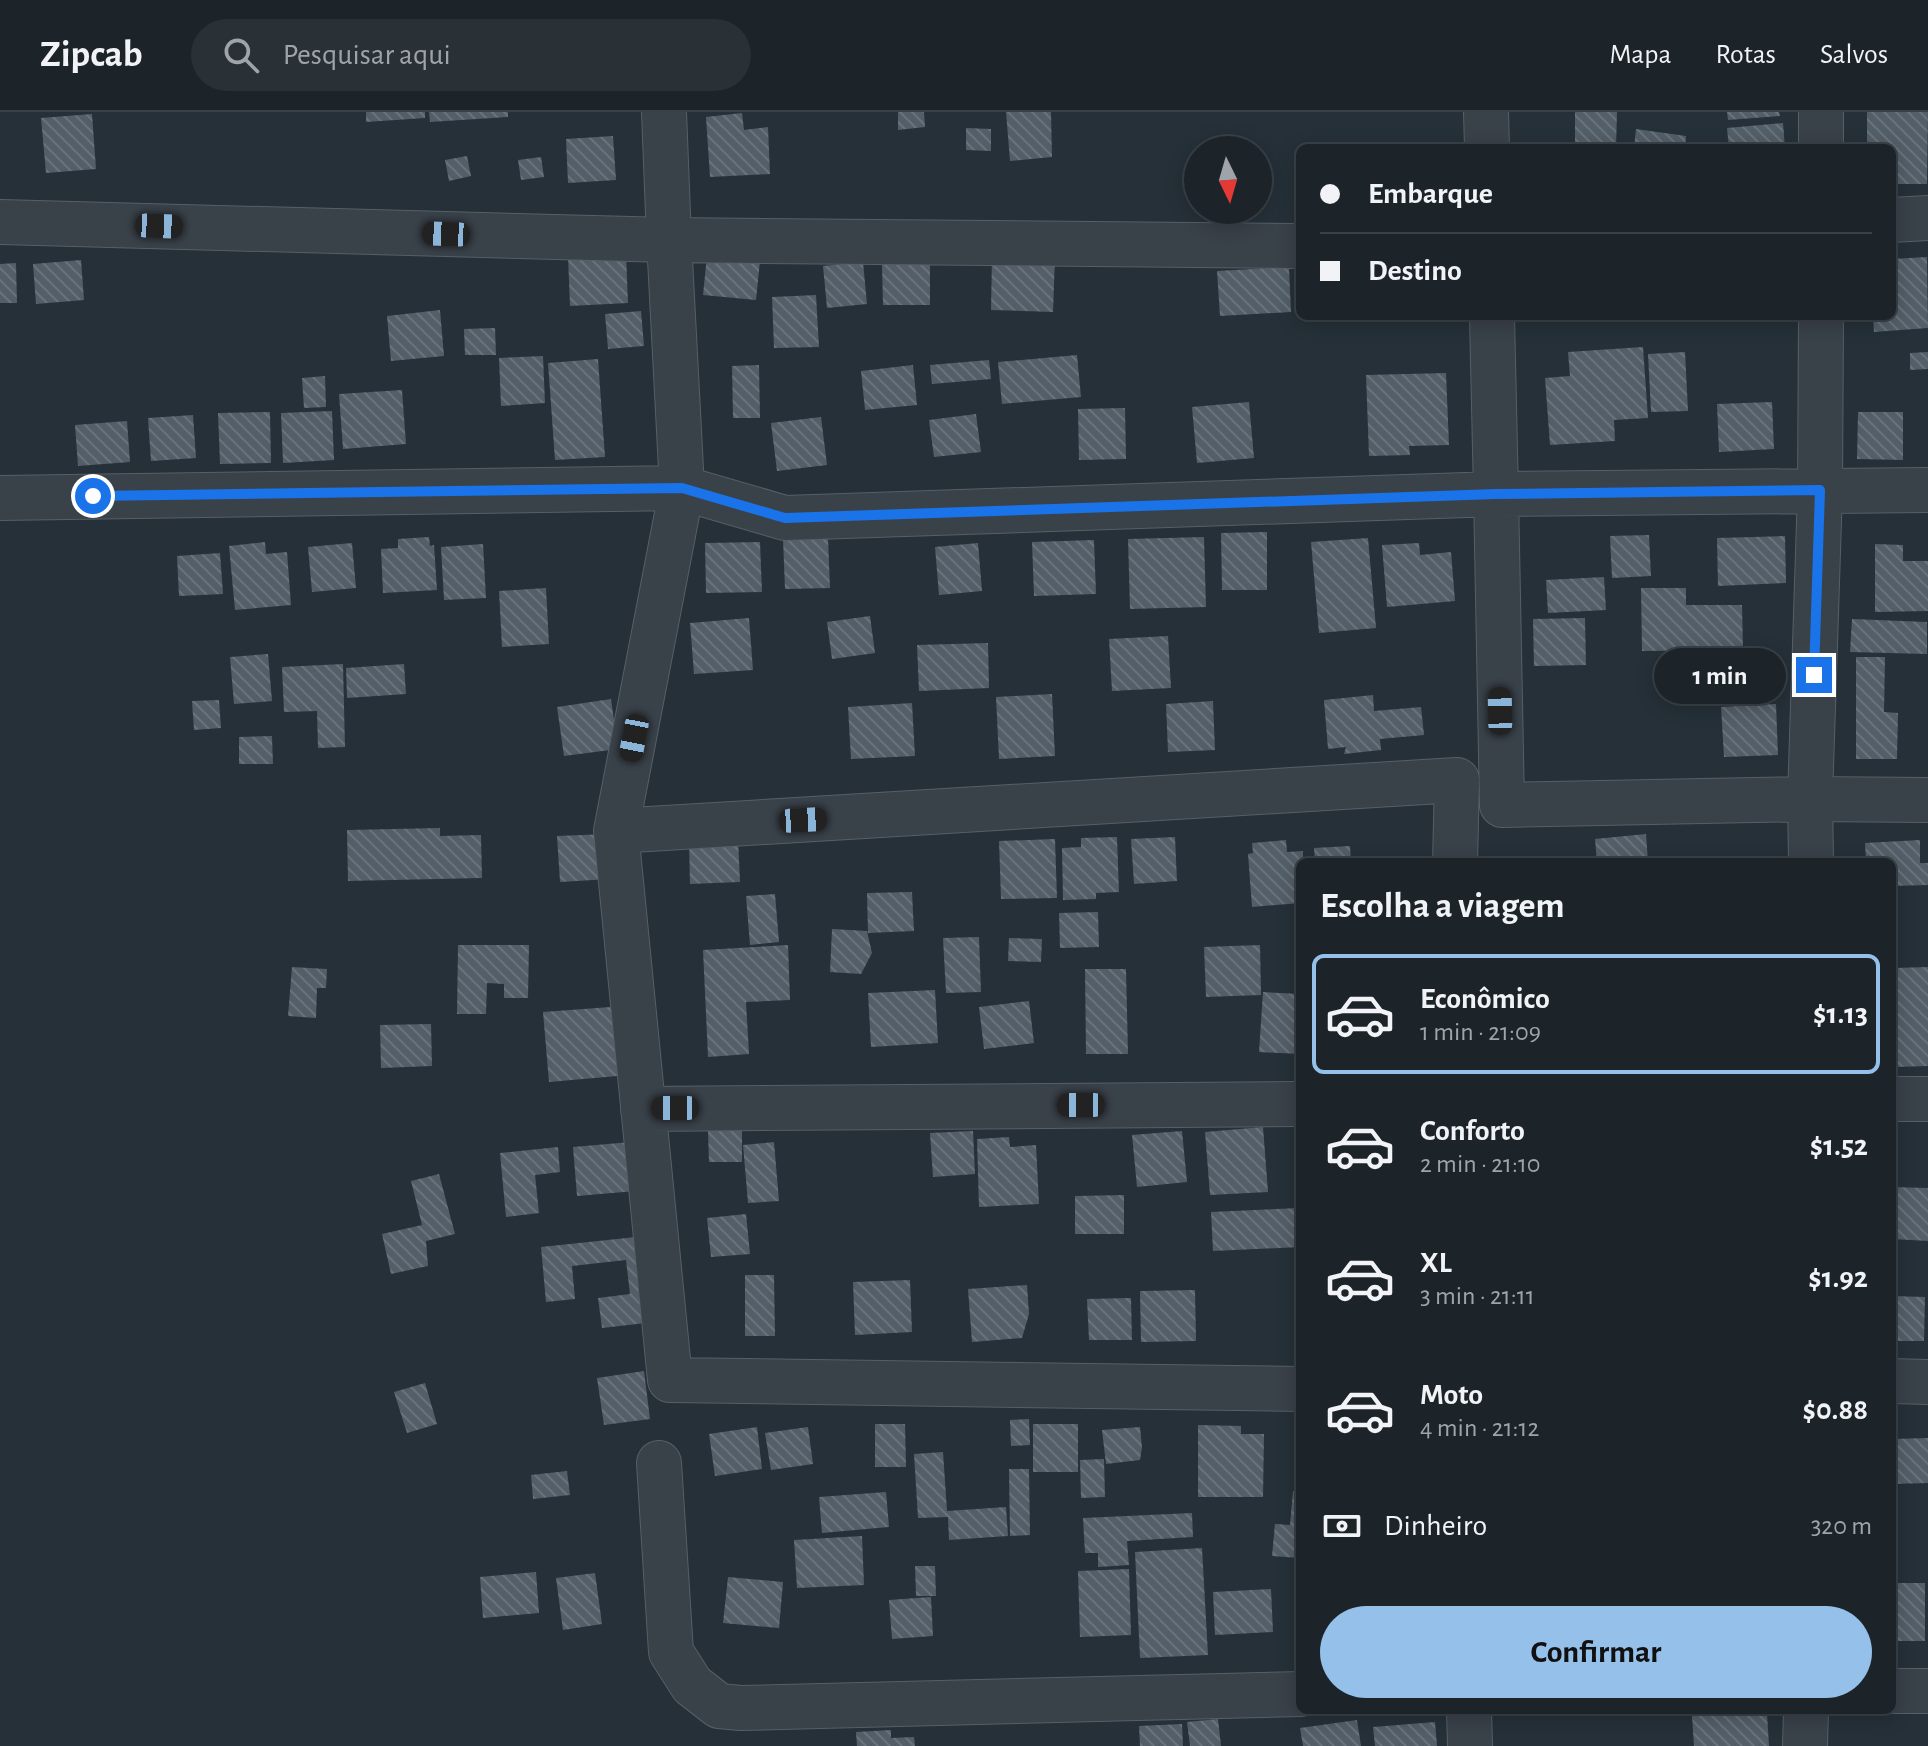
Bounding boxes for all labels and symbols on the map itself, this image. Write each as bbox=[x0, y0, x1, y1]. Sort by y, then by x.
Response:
north arrow bbox=[1184, 136, 1272, 224]
car bbox=[135, 213, 183, 239]
car bbox=[422, 221, 470, 247]
route start bbox=[75, 478, 111, 514]
callout: 1 min bbox=[1654, 647, 1786, 703]
route end bbox=[1796, 657, 1832, 693]
car bbox=[1488, 687, 1512, 735]
car bbox=[618, 712, 650, 764]
car bbox=[778, 807, 828, 833]
car bbox=[1057, 1093, 1105, 1117]
car bbox=[651, 1096, 699, 1120]

